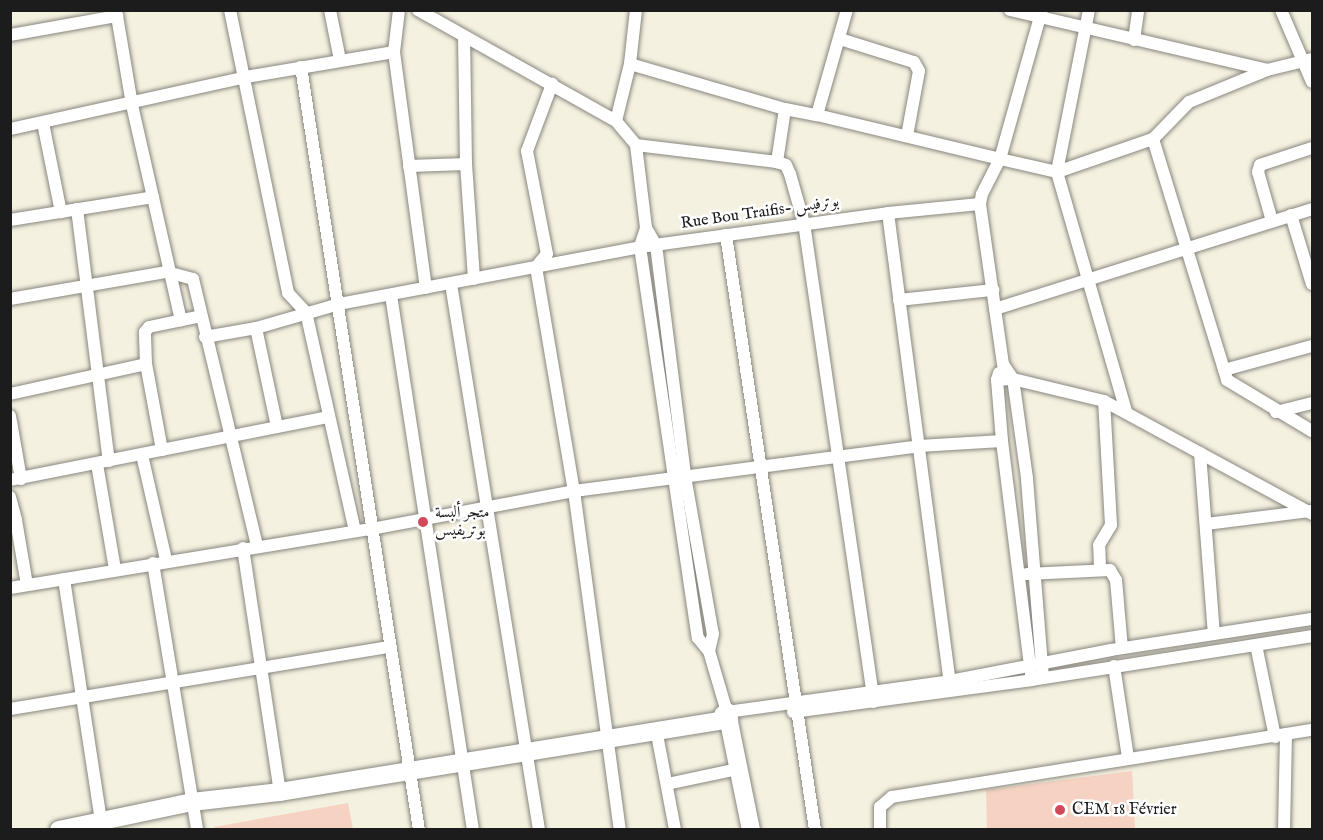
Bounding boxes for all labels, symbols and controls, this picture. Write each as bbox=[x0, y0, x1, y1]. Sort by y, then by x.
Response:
street label: Rue Bou Traifis- بوترفيس bbox=[680, 192, 840, 234]
place label: متجر ألبسة بوتريفيس bbox=[435, 503, 489, 541]
marker: متجر ألبسة بوتريفيس bbox=[416, 515, 430, 529]
place label: CEM 18 Février bbox=[1072, 800, 1177, 820]
marker: CEM 18 Février bbox=[1053, 803, 1067, 817]

